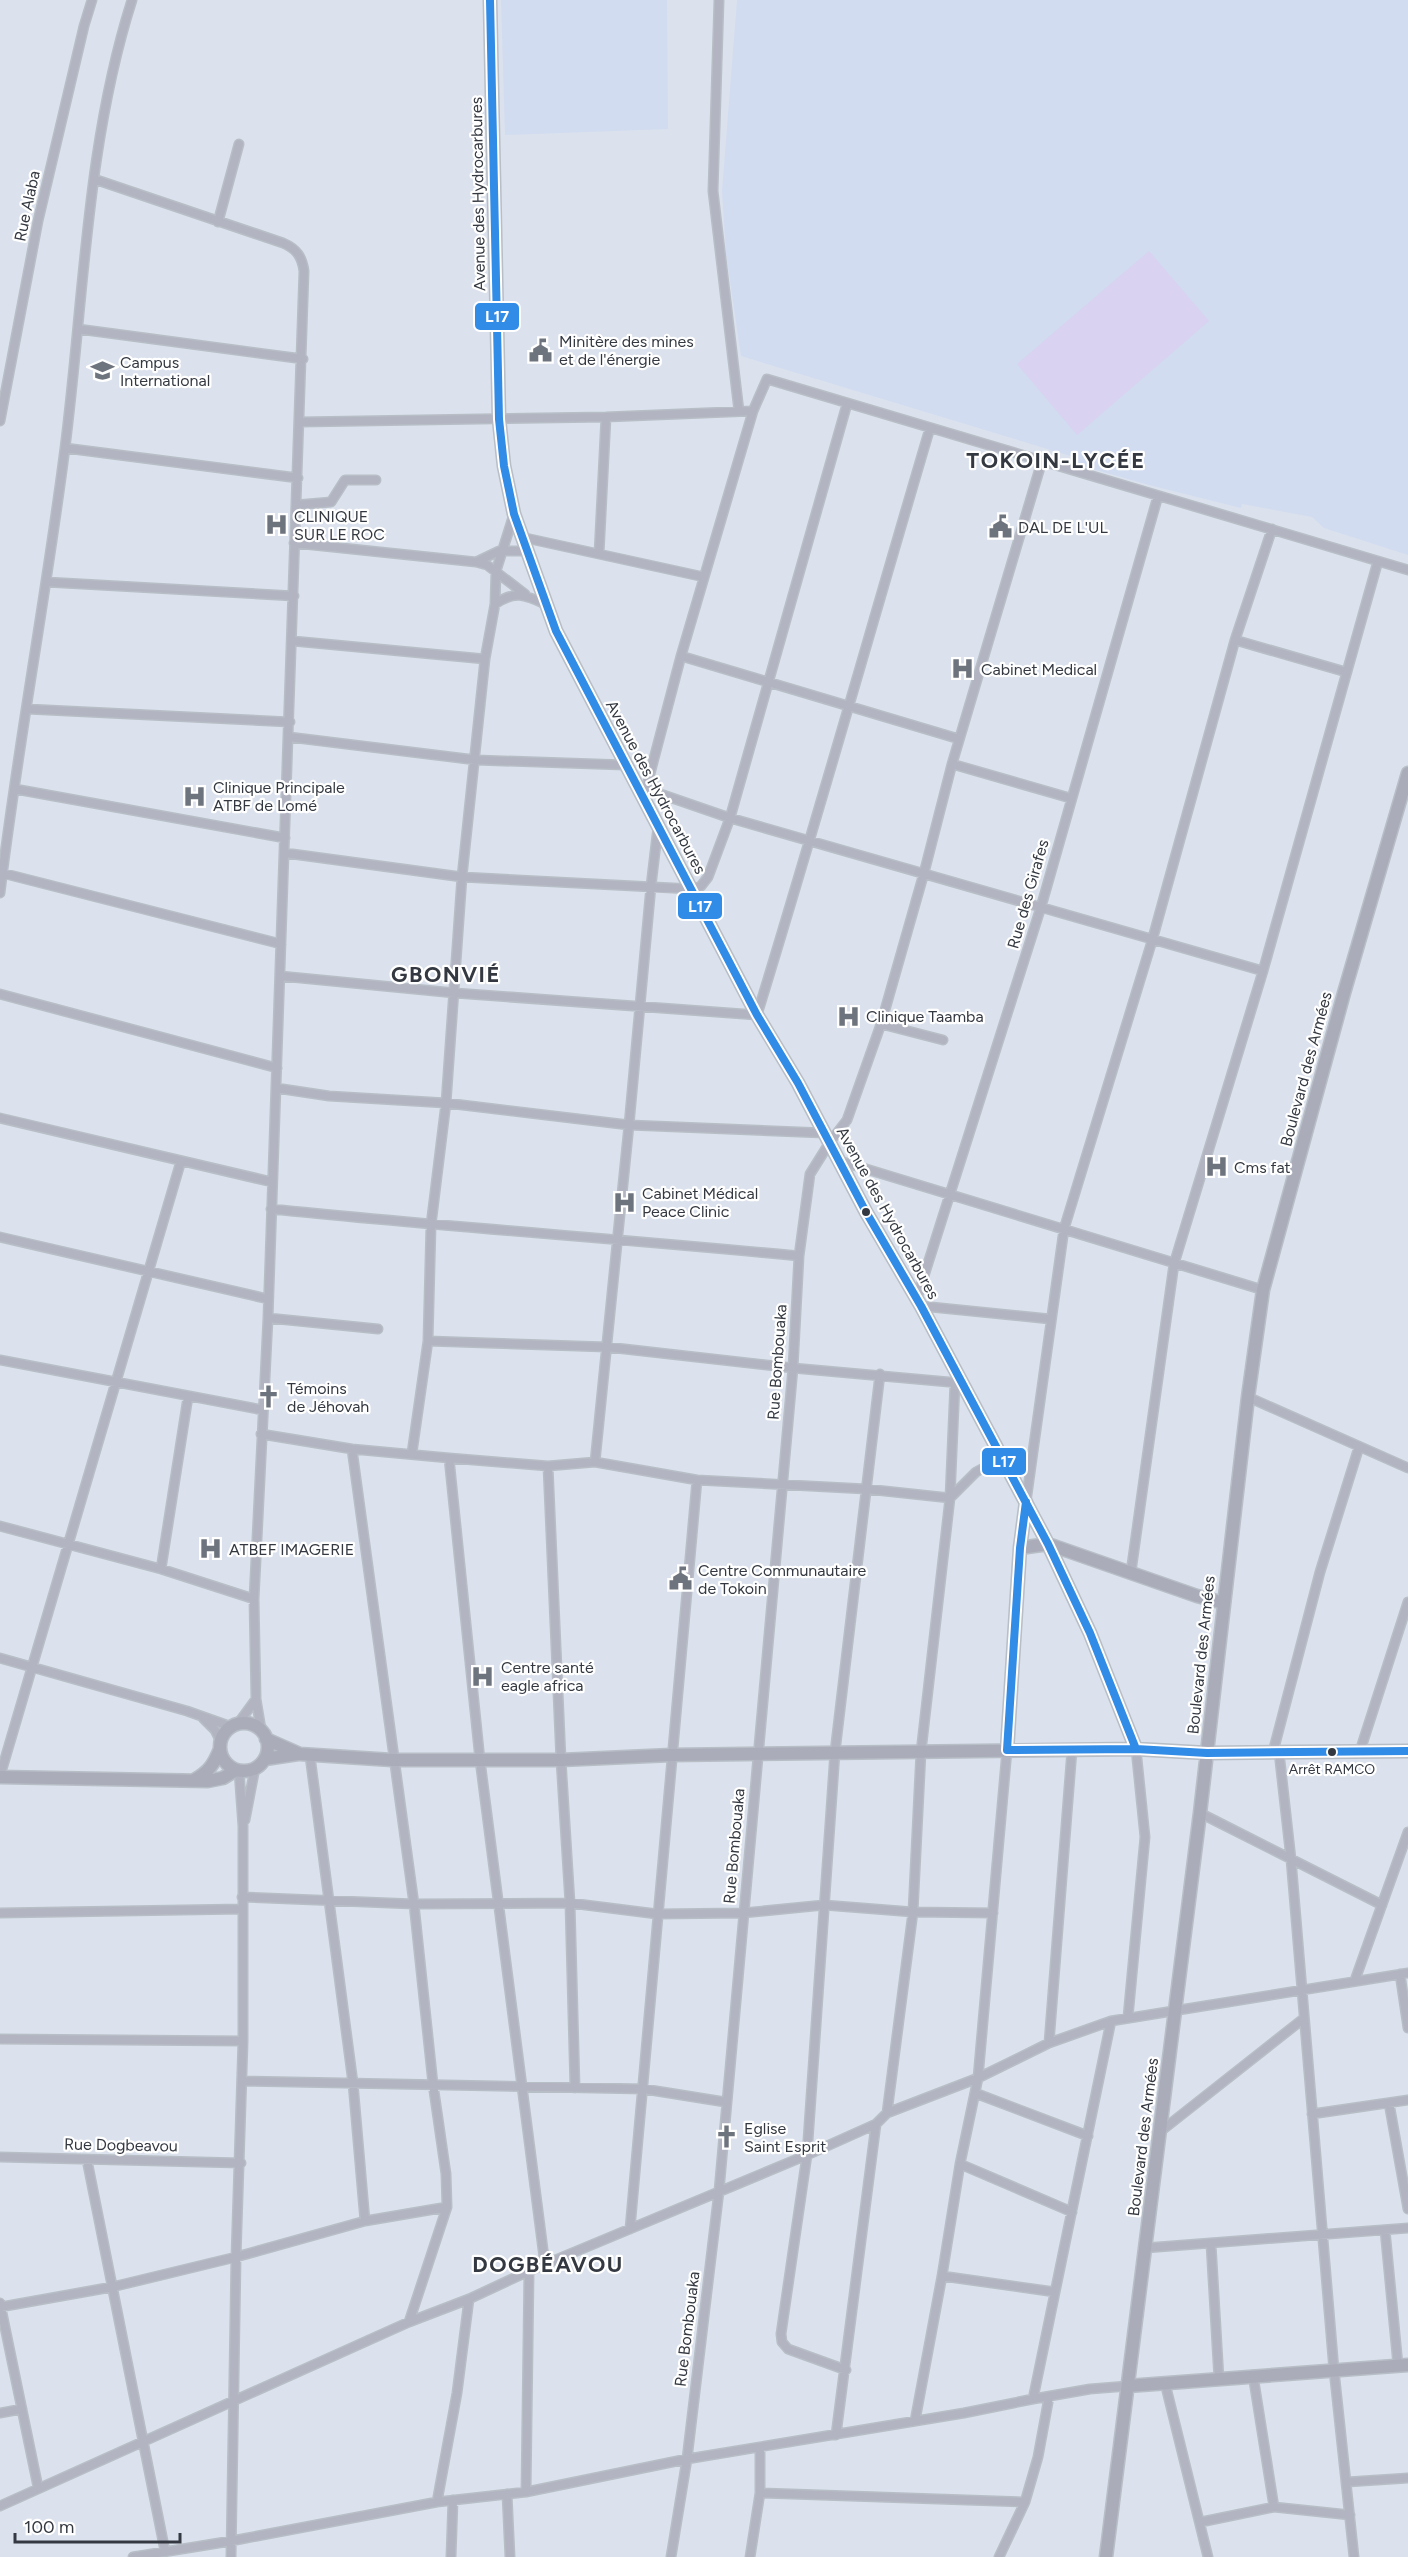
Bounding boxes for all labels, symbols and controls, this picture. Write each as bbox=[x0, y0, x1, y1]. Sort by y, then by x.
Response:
street label: Avenue des Hydrocarbures bbox=[467, 97, 489, 291]
street label: Rue Alaba bbox=[10, 169, 44, 243]
line badge: L17 bbox=[474, 302, 520, 331]
text: L17 bbox=[485, 307, 509, 326]
place label: Minitère des mines et de l'énergie bbox=[559, 332, 694, 369]
public building icon: Minitère des mines et de l'énergie bbox=[528, 337, 554, 363]
place label: Campus International bbox=[120, 353, 210, 390]
school or university icon: Campus International bbox=[89, 358, 115, 384]
district label: TOKOIN-LYCÉE bbox=[966, 447, 1146, 474]
place label: CLINIQUE SUR LE ROC bbox=[294, 507, 385, 544]
hospital icon: CLINIQUE SUR LE ROC bbox=[263, 512, 289, 538]
public building icon: DAL DE L'UL bbox=[987, 514, 1013, 540]
place label: DAL DE L'UL bbox=[1018, 518, 1108, 537]
hospital icon: Cabinet Medical bbox=[950, 656, 976, 682]
place label: Cabinet Medical bbox=[981, 660, 1097, 679]
street label: Avenue des Hydrocarbures bbox=[602, 697, 710, 877]
place label: Clinique Principale ATBF de Lomé bbox=[213, 778, 345, 815]
hospital icon: Clinique Principale ATBF de Lomé bbox=[182, 783, 208, 809]
street label: Rue des Girafes bbox=[1003, 837, 1053, 951]
line badge: L17 bbox=[677, 892, 723, 920]
text: L17 bbox=[688, 897, 712, 916]
district label: GBONVIÉ bbox=[391, 961, 501, 988]
street label: Boulevard des Armées bbox=[1276, 990, 1336, 1148]
hospital icon: Clinique Taamba bbox=[835, 1003, 861, 1029]
place label: Clinique Taamba bbox=[866, 1007, 984, 1026]
street label: Avenue des Hydrocarbures bbox=[833, 1124, 943, 1302]
hospital icon: Cms fat bbox=[1203, 1154, 1229, 1180]
place label: Cms fat bbox=[1234, 1158, 1291, 1177]
place label: Cabinet Médical Peace Clinic bbox=[642, 1184, 758, 1221]
hospital icon: Cabinet Médical Peace Clinic bbox=[611, 1189, 637, 1215]
unlabelled marker bbox=[860, 1206, 872, 1218]
street label: Rue Bombouaka bbox=[763, 1304, 791, 1420]
place label: Témoins de Jéhovah bbox=[287, 1379, 369, 1416]
church icon: Témoins de Jéhovah bbox=[256, 1384, 282, 1410]
line badge: L17 bbox=[981, 1447, 1027, 1476]
text: L17 bbox=[992, 1452, 1016, 1471]
hospital icon: ATBEF IMAGERIE bbox=[198, 1536, 224, 1562]
place label: ATBEF IMAGERIE bbox=[229, 1540, 354, 1559]
place label: Centre Communautaire de Tokoin bbox=[698, 1561, 867, 1598]
public building icon: Centre Communautaire de Tokoin bbox=[667, 1566, 693, 1592]
street label: Boulevard des Armées bbox=[1183, 1575, 1219, 1735]
place label: Centre santé eagle africa bbox=[501, 1658, 594, 1695]
hospital icon: Centre santé eagle africa bbox=[470, 1663, 496, 1689]
marker: Arrêt RAMCO bbox=[1326, 1746, 1338, 1758]
place label: Arrêt RAMCO bbox=[1289, 1761, 1375, 1778]
street label: Rue Bombouaka bbox=[719, 1787, 749, 1905]
street label: Boulevard des Armées bbox=[1124, 2057, 1162, 2217]
place label: Eglise Saint Esprit bbox=[744, 2119, 826, 2156]
church icon: Eglise Saint Esprit bbox=[713, 2124, 739, 2150]
street label: Rue Dogbeavou bbox=[64, 2135, 178, 2155]
district label: DOGBÉAVOU bbox=[472, 2251, 624, 2278]
street label: Rue Bombouaka bbox=[671, 2270, 703, 2388]
scale bar bbox=[15, 2506, 180, 2544]
text: 100 m bbox=[24, 2516, 74, 2538]

